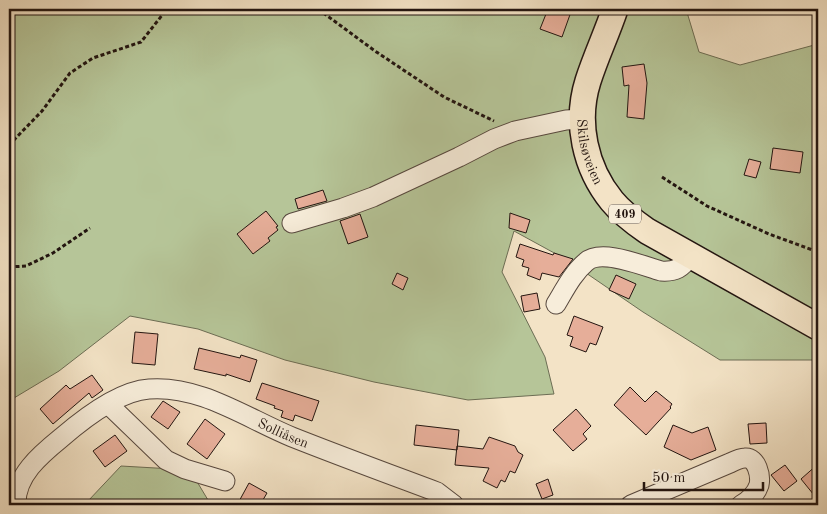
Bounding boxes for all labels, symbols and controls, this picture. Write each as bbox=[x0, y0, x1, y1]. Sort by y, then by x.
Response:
street label: Skilsøveien bbox=[574, 119, 605, 187]
road number: 409 bbox=[609, 204, 641, 223]
street label: Solliåsen bbox=[255, 416, 311, 451]
scale bar bbox=[644, 459, 763, 491]
text: 50 m bbox=[652, 471, 686, 486]

